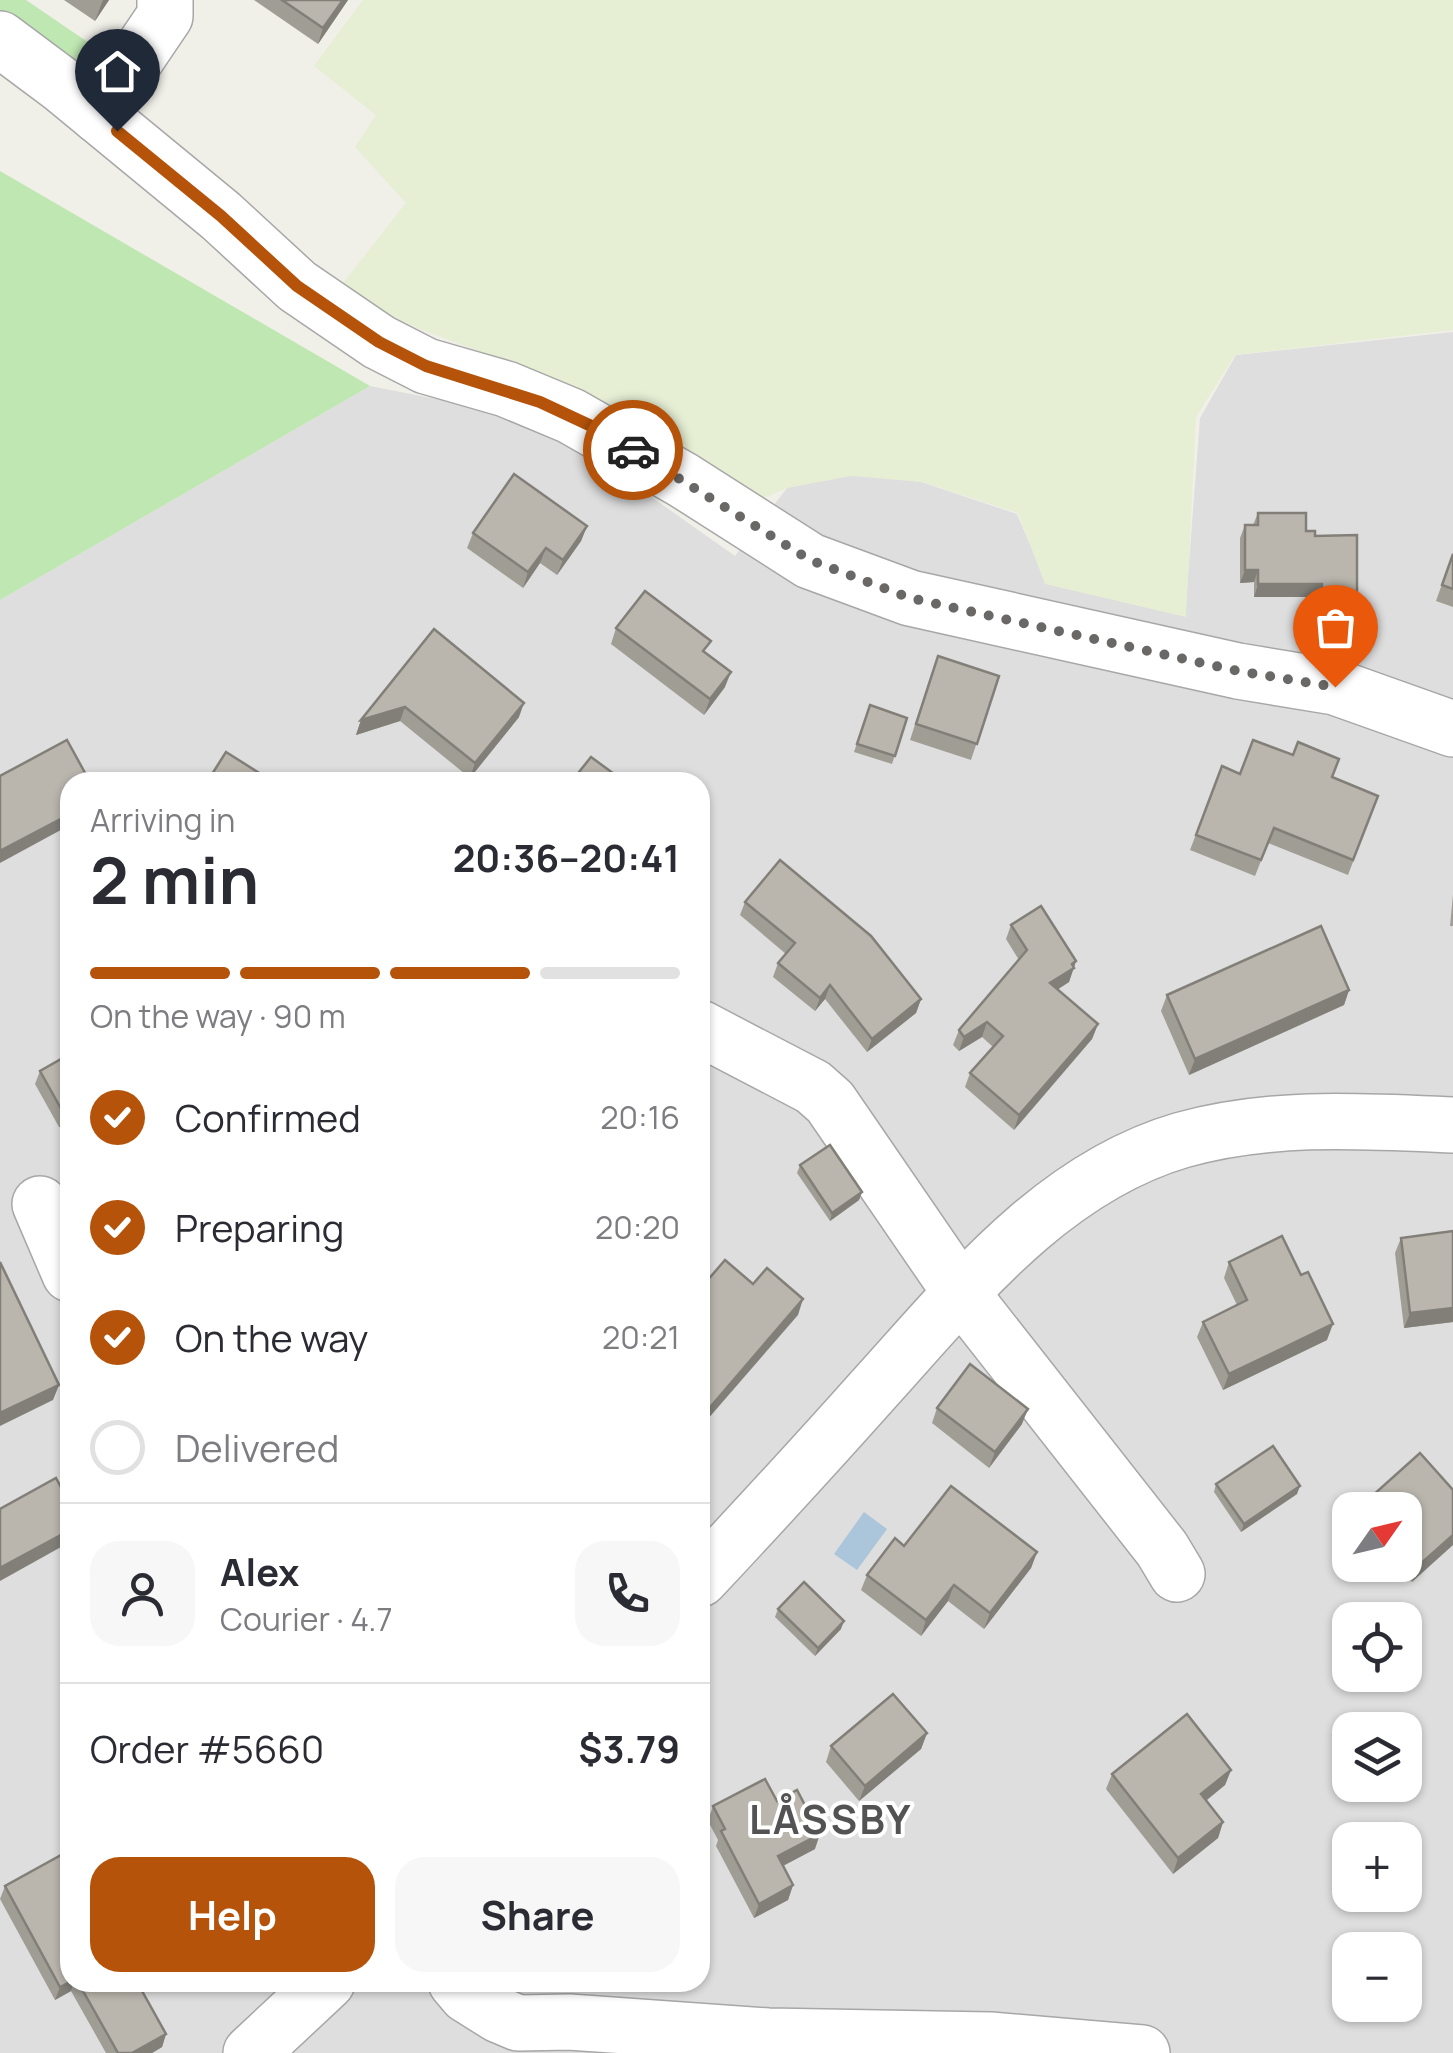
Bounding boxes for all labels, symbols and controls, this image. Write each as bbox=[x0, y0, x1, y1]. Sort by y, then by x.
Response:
pin bbox=[75, 29, 160, 132]
icon: home bbox=[90, 44, 145, 99]
courier bbox=[583, 400, 683, 500]
icon: car bbox=[606, 423, 661, 478]
pin bbox=[1293, 585, 1378, 688]
icon: bag bbox=[1308, 600, 1363, 655]
text: Arriving in bbox=[90, 798, 235, 842]
text: 20:36–20:41 bbox=[453, 831, 680, 883]
text: 2 min bbox=[90, 835, 259, 924]
text: On the way · 90 m bbox=[90, 994, 346, 1038]
icon: check bbox=[90, 1090, 145, 1145]
text: Confirmed bbox=[175, 1091, 361, 1143]
text: 20:16 bbox=[600, 1095, 680, 1139]
icon: check bbox=[90, 1200, 145, 1255]
text: Preparing bbox=[175, 1201, 344, 1253]
text: 20:20 bbox=[595, 1205, 680, 1249]
icon: check bbox=[90, 1310, 145, 1365]
text: On the way bbox=[175, 1311, 368, 1363]
text: 20:21 bbox=[602, 1315, 680, 1359]
text: Delivered bbox=[175, 1421, 339, 1473]
north arrow bbox=[1332, 1492, 1422, 1582]
map controls bbox=[1332, 1492, 1422, 2022]
button: person bbox=[90, 1541, 195, 1646]
button: phone bbox=[575, 1541, 680, 1646]
text: Alex bbox=[220, 1545, 299, 1597]
text: Courier · 4.7 bbox=[220, 1597, 393, 1641]
button: locate bbox=[1332, 1602, 1422, 1692]
button: layers bbox=[1332, 1712, 1422, 1802]
text: Order #5660 bbox=[90, 1722, 324, 1774]
text: $3.79 bbox=[579, 1722, 680, 1774]
district label: LÅSSBY bbox=[749, 1791, 913, 1846]
button: + bbox=[1332, 1822, 1422, 1912]
button: Help bbox=[90, 1857, 375, 1972]
button: Share bbox=[395, 1857, 680, 1972]
button: − bbox=[1332, 1932, 1422, 2022]

